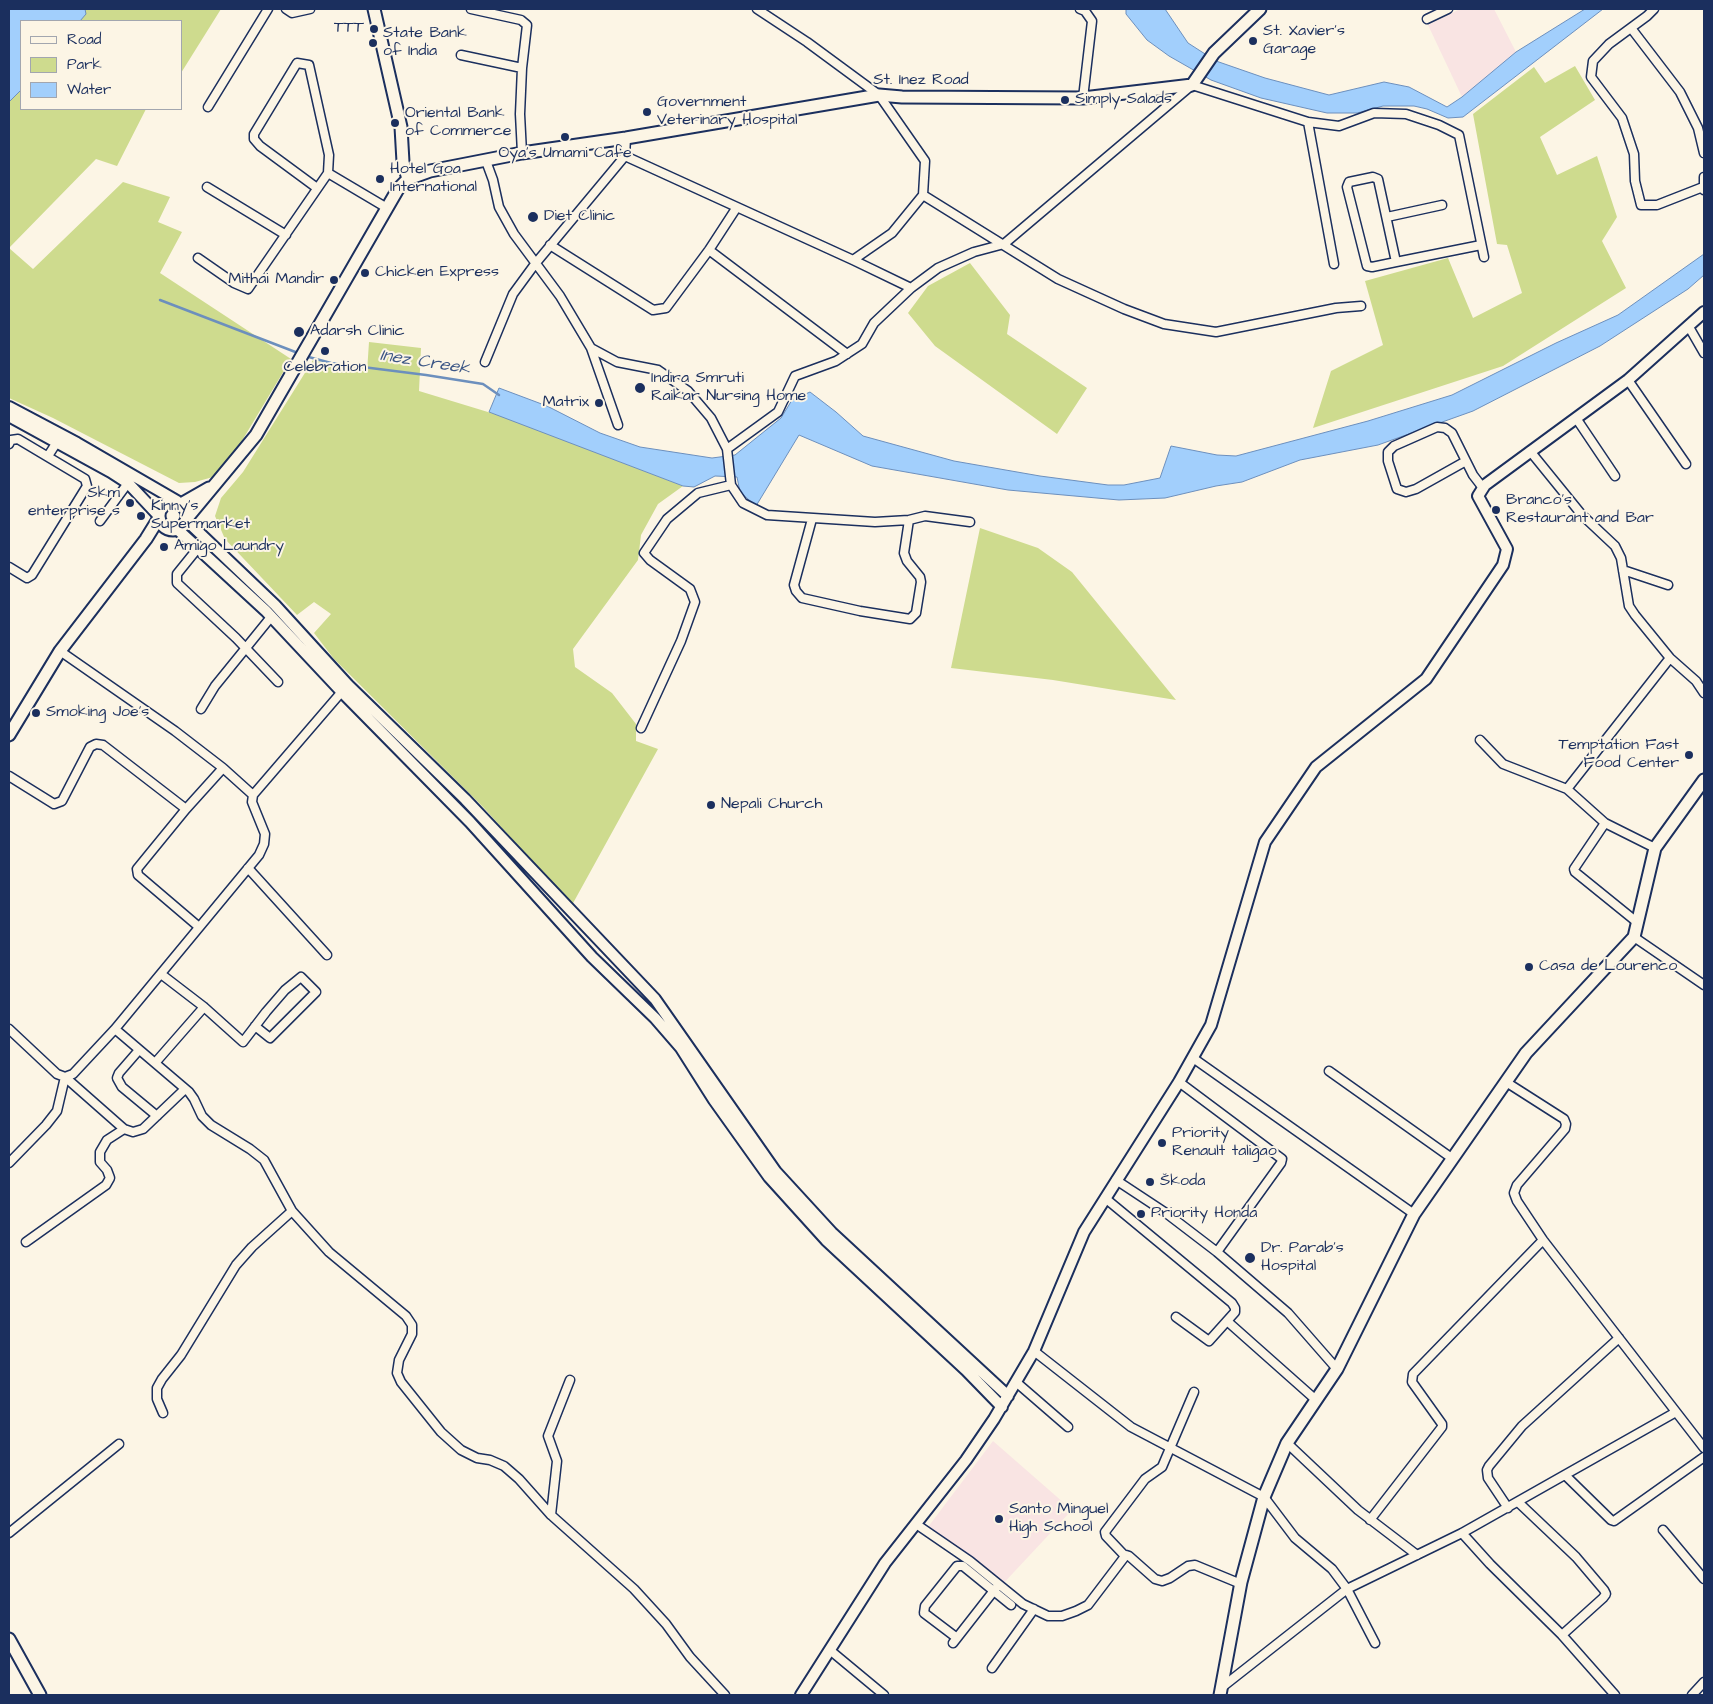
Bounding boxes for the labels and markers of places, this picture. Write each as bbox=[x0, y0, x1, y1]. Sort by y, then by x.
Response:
place label: TTT bbox=[334, 19, 364, 39]
place label: St. Xavier's Garage bbox=[1263, 22, 1345, 60]
marker: TTT bbox=[368, 23, 380, 35]
place label: State Bank of India bbox=[383, 24, 467, 62]
marker: St. Xavier's Garage bbox=[1247, 35, 1259, 47]
marker: State Bank of India bbox=[367, 37, 379, 49]
place label: Simply Salads bbox=[1075, 90, 1172, 110]
place label: Government Veterinary Hospital bbox=[657, 93, 797, 131]
marker: Simply Salads bbox=[1059, 94, 1071, 106]
place label: Oriental Bank of Commerce bbox=[405, 104, 511, 142]
marker: Government Veterinary Hospital bbox=[641, 106, 653, 118]
marker: Oriental Bank of Commerce bbox=[389, 117, 401, 129]
marker: Oya's Umami Cafe bbox=[559, 131, 571, 143]
place label: Oya's Umami Cafe bbox=[498, 144, 632, 164]
place label: Hotel Goa International bbox=[390, 160, 477, 198]
marker: Hotel Goa International bbox=[374, 173, 386, 185]
place label: Diet Clinic bbox=[544, 207, 615, 227]
marker: Diet Clinic bbox=[526, 210, 540, 224]
place label: Chicken Express bbox=[375, 263, 499, 283]
marker: Chicken Express bbox=[359, 267, 371, 279]
place label: Mithai Mandir bbox=[228, 270, 324, 290]
marker: Mithai Mandir bbox=[328, 274, 340, 286]
place label: Adarsh Clinic bbox=[310, 322, 405, 342]
marker: Adarsh Clinic bbox=[292, 325, 306, 339]
marker: Celebration bbox=[319, 345, 331, 357]
place label: Celebration bbox=[284, 358, 366, 378]
place label: Indira Smruti Raikar Nursing Home bbox=[651, 369, 806, 407]
marker: Indira Smruti Raikar Nursing Home bbox=[633, 381, 647, 395]
place label: Matrix bbox=[542, 393, 589, 413]
marker: Matrix bbox=[593, 397, 605, 409]
place label: Skm enterprise s bbox=[28, 484, 120, 522]
place label: Branco's Restaurant and Bar bbox=[1506, 491, 1654, 529]
marker: Skm enterprise s bbox=[124, 497, 136, 509]
place label: Kinny's Supermarket bbox=[151, 497, 250, 535]
marker: Branco's Restaurant and Bar bbox=[1490, 504, 1502, 516]
marker: Kinny's Supermarket bbox=[135, 510, 147, 522]
place label: Amigo Laundry bbox=[174, 537, 284, 557]
marker: Amigo Laundry bbox=[158, 541, 170, 553]
place label: Smoking Joe's bbox=[46, 703, 149, 723]
marker: Smoking Joe's bbox=[30, 707, 42, 719]
place label: Temptation Fast Food Center bbox=[1558, 736, 1679, 774]
marker: Temptation Fast Food Center bbox=[1683, 749, 1695, 761]
place label: Nepali Church bbox=[721, 795, 822, 815]
marker: Nepali Church bbox=[705, 799, 717, 811]
place label: Casa de Lourenco bbox=[1539, 957, 1677, 977]
marker: Casa de Lourenco bbox=[1523, 961, 1535, 973]
place label: Priority Renault taligao bbox=[1172, 1124, 1277, 1162]
marker: Priority Renault taligao bbox=[1156, 1137, 1168, 1149]
place label: Škoda bbox=[1160, 1172, 1205, 1192]
marker: Škoda bbox=[1144, 1176, 1156, 1188]
place label: Priority Honda bbox=[1151, 1204, 1257, 1224]
marker: Priority Honda bbox=[1135, 1208, 1147, 1220]
place label: Dr. Parab's Hospital bbox=[1261, 1239, 1344, 1277]
marker: Dr. Parab's Hospital bbox=[1243, 1251, 1257, 1265]
place label: Santo Minguel High School bbox=[1009, 1500, 1108, 1538]
marker: Santo Minguel High School bbox=[993, 1513, 1005, 1525]

